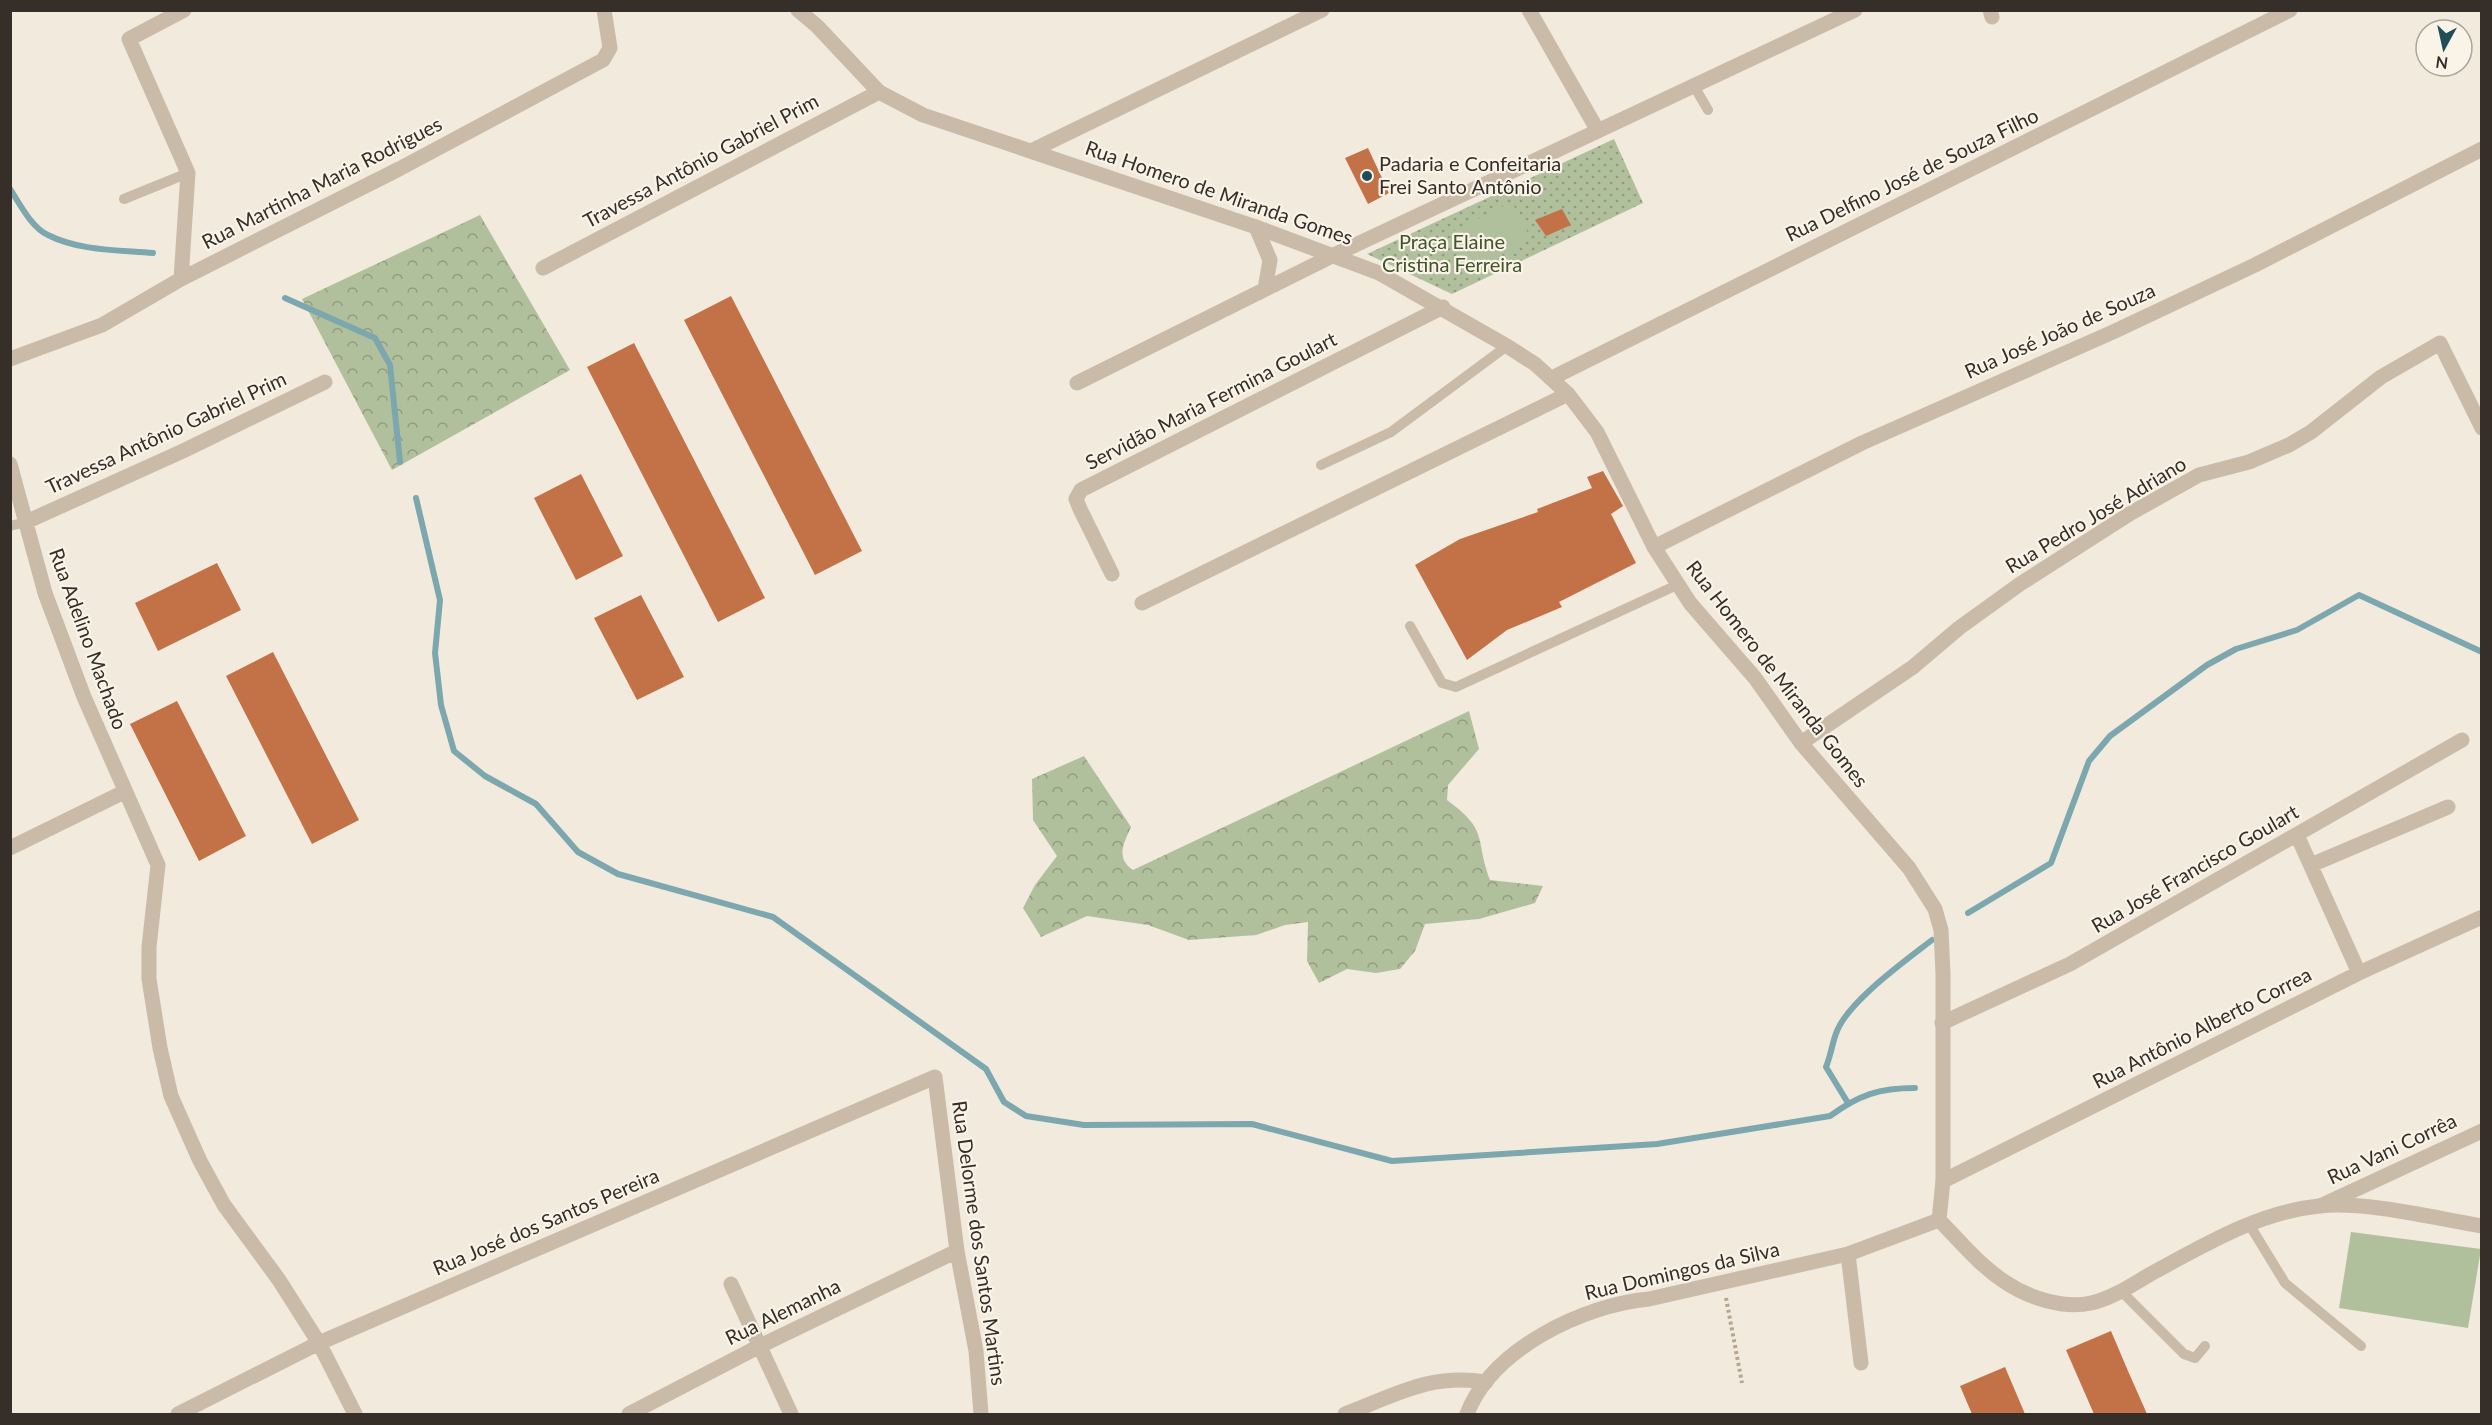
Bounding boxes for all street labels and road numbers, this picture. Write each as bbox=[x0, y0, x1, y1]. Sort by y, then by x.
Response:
street label: Travessa Antônio Gabriel Prim bbox=[579, 88, 822, 232]
street label: Rua Delfino José de Souza Filho bbox=[1781, 102, 2042, 246]
street label: Rua Martinha Maria Rodrigues bbox=[198, 111, 446, 253]
street label: Rua Homero de Miranda Gomes bbox=[1083, 135, 1356, 249]
street label: Rua José João de Souza bbox=[1961, 277, 2159, 383]
street label: Servidão Maria Fermina Goulart bbox=[1081, 326, 1340, 474]
street label: Travessa Antônio Gabriel Prim bbox=[41, 366, 290, 498]
street label: Rua Pedro José Adriano bbox=[2001, 451, 2190, 578]
street label: Rua Adelino Machado bbox=[45, 545, 133, 733]
street label: Rua Homero de Miranda Gomes bbox=[1682, 555, 1874, 792]
street label: Rua José Francisco Goulart bbox=[2087, 799, 2302, 937]
street label: Rua Antônio Alberto Correa bbox=[2088, 961, 2315, 1093]
street label: Rua Delorme dos Santos Martins bbox=[948, 1099, 1012, 1387]
street label: Rua Vani Corrêa bbox=[2323, 1108, 2460, 1189]
street label: Rua José dos Santos Pereira bbox=[429, 1163, 662, 1280]
street label: Rua Domingos da Silva bbox=[1582, 1236, 1781, 1304]
street label: Rua Alemanha bbox=[721, 1273, 844, 1349]

